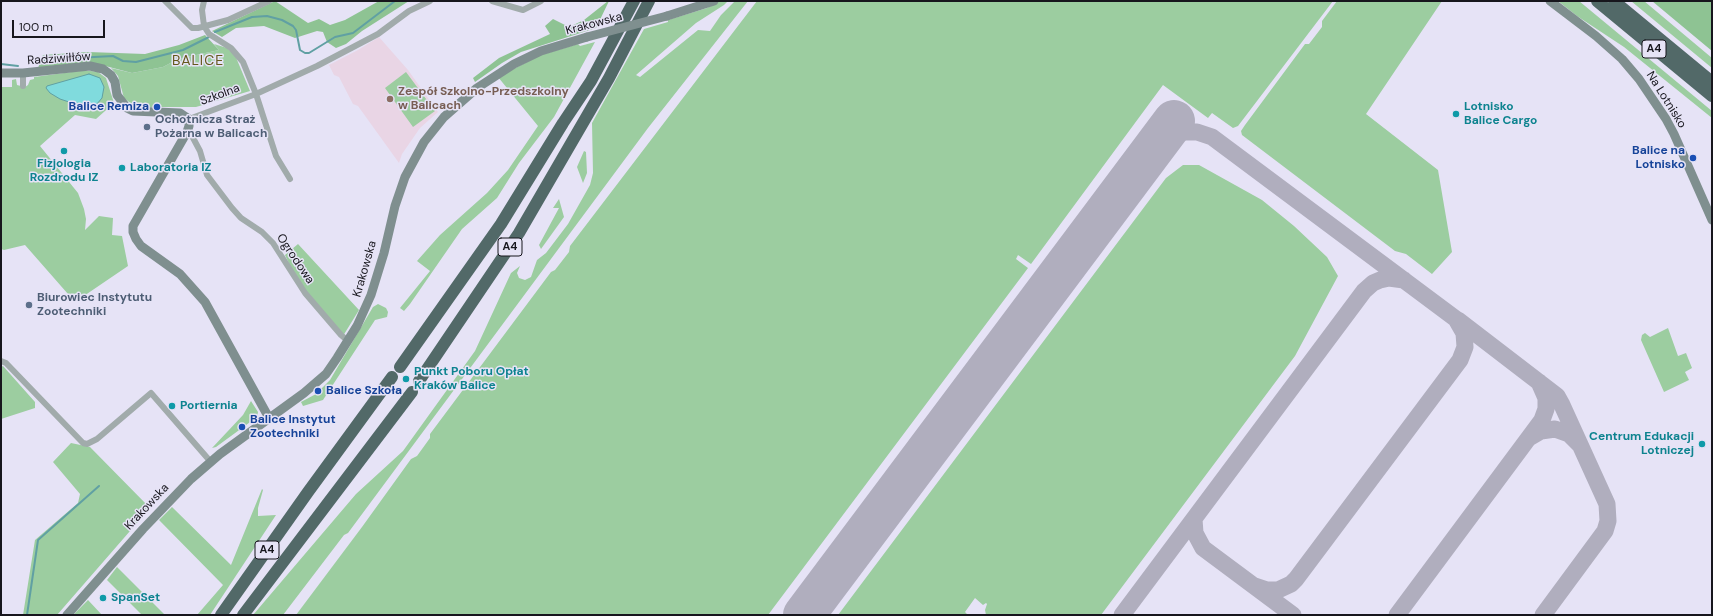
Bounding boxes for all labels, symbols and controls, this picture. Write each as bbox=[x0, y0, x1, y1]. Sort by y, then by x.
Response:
street label: Krakowska bbox=[564, 10, 624, 38]
scale bar bbox=[14, 12, 107, 38]
text: 100 m bbox=[19, 19, 53, 35]
road number: A4 bbox=[1642, 40, 1666, 58]
street label: Radziwiłłów bbox=[27, 50, 91, 68]
district label: BALICE bbox=[172, 53, 224, 69]
street label: Na Lotnisko bbox=[1643, 69, 1689, 131]
street label: Szkolna bbox=[198, 81, 242, 109]
place label: Zespół Szkolno-Przedszkolny w Balicach bbox=[398, 85, 569, 113]
marker: Zespół Szkolno-Przedszkolny w Balicach bbox=[385, 94, 395, 104]
place label: Balice Remiza bbox=[69, 100, 149, 114]
place label: Lotnisko Balice Cargo bbox=[1464, 100, 1537, 128]
marker: Balice Remiza bbox=[152, 102, 162, 112]
marker: Lotnisko Balice Cargo bbox=[1451, 109, 1461, 119]
place label: Ochotnicza Straż Pożarna w Balicach bbox=[155, 113, 267, 141]
marker: Ochotnicza Straż Pożarna w Balicach bbox=[142, 122, 152, 132]
place label: Balice na Lotnisko bbox=[1632, 144, 1685, 172]
marker: Fizjologia Rozdrodu IZ bbox=[59, 146, 69, 156]
marker: Balice na Lotnisko bbox=[1688, 153, 1698, 163]
place label: Fizjologia Rozdrodu IZ bbox=[30, 157, 98, 185]
place label: Laboratoria IZ bbox=[130, 161, 211, 175]
marker: Laboratoria IZ bbox=[117, 163, 127, 173]
street label: Ogrodowa bbox=[273, 231, 317, 287]
road number: A4 bbox=[498, 238, 522, 256]
street label: Krakowska bbox=[350, 239, 380, 299]
place label: Biurowiec Instytutu Zootechniki bbox=[37, 291, 152, 319]
marker: Biurowiec Instytutu Zootechniki bbox=[24, 300, 34, 310]
place label: Punkt Poboru Opłat Kraków Balice bbox=[414, 365, 529, 393]
marker: Punkt Poboru Opłat Kraków Balice bbox=[401, 374, 411, 384]
place label: Balice Szkoła bbox=[326, 384, 402, 398]
marker: Balice Szkoła bbox=[313, 386, 323, 396]
place label: Portiernia bbox=[180, 399, 238, 413]
marker: Portiernia bbox=[167, 401, 177, 411]
place label: Balice Instytut Zootechniki bbox=[250, 413, 336, 441]
marker: Balice Instytut Zootechniki bbox=[237, 422, 247, 432]
place label: Centrum Edukacji Lotniczej bbox=[1589, 430, 1694, 458]
marker: Centrum Edukacji Lotniczej bbox=[1697, 439, 1707, 449]
street label: Krakowska bbox=[122, 481, 172, 533]
road number: A4 bbox=[255, 541, 279, 559]
place label: SpanSet bbox=[111, 591, 160, 605]
marker: SpanSet bbox=[98, 593, 108, 603]

